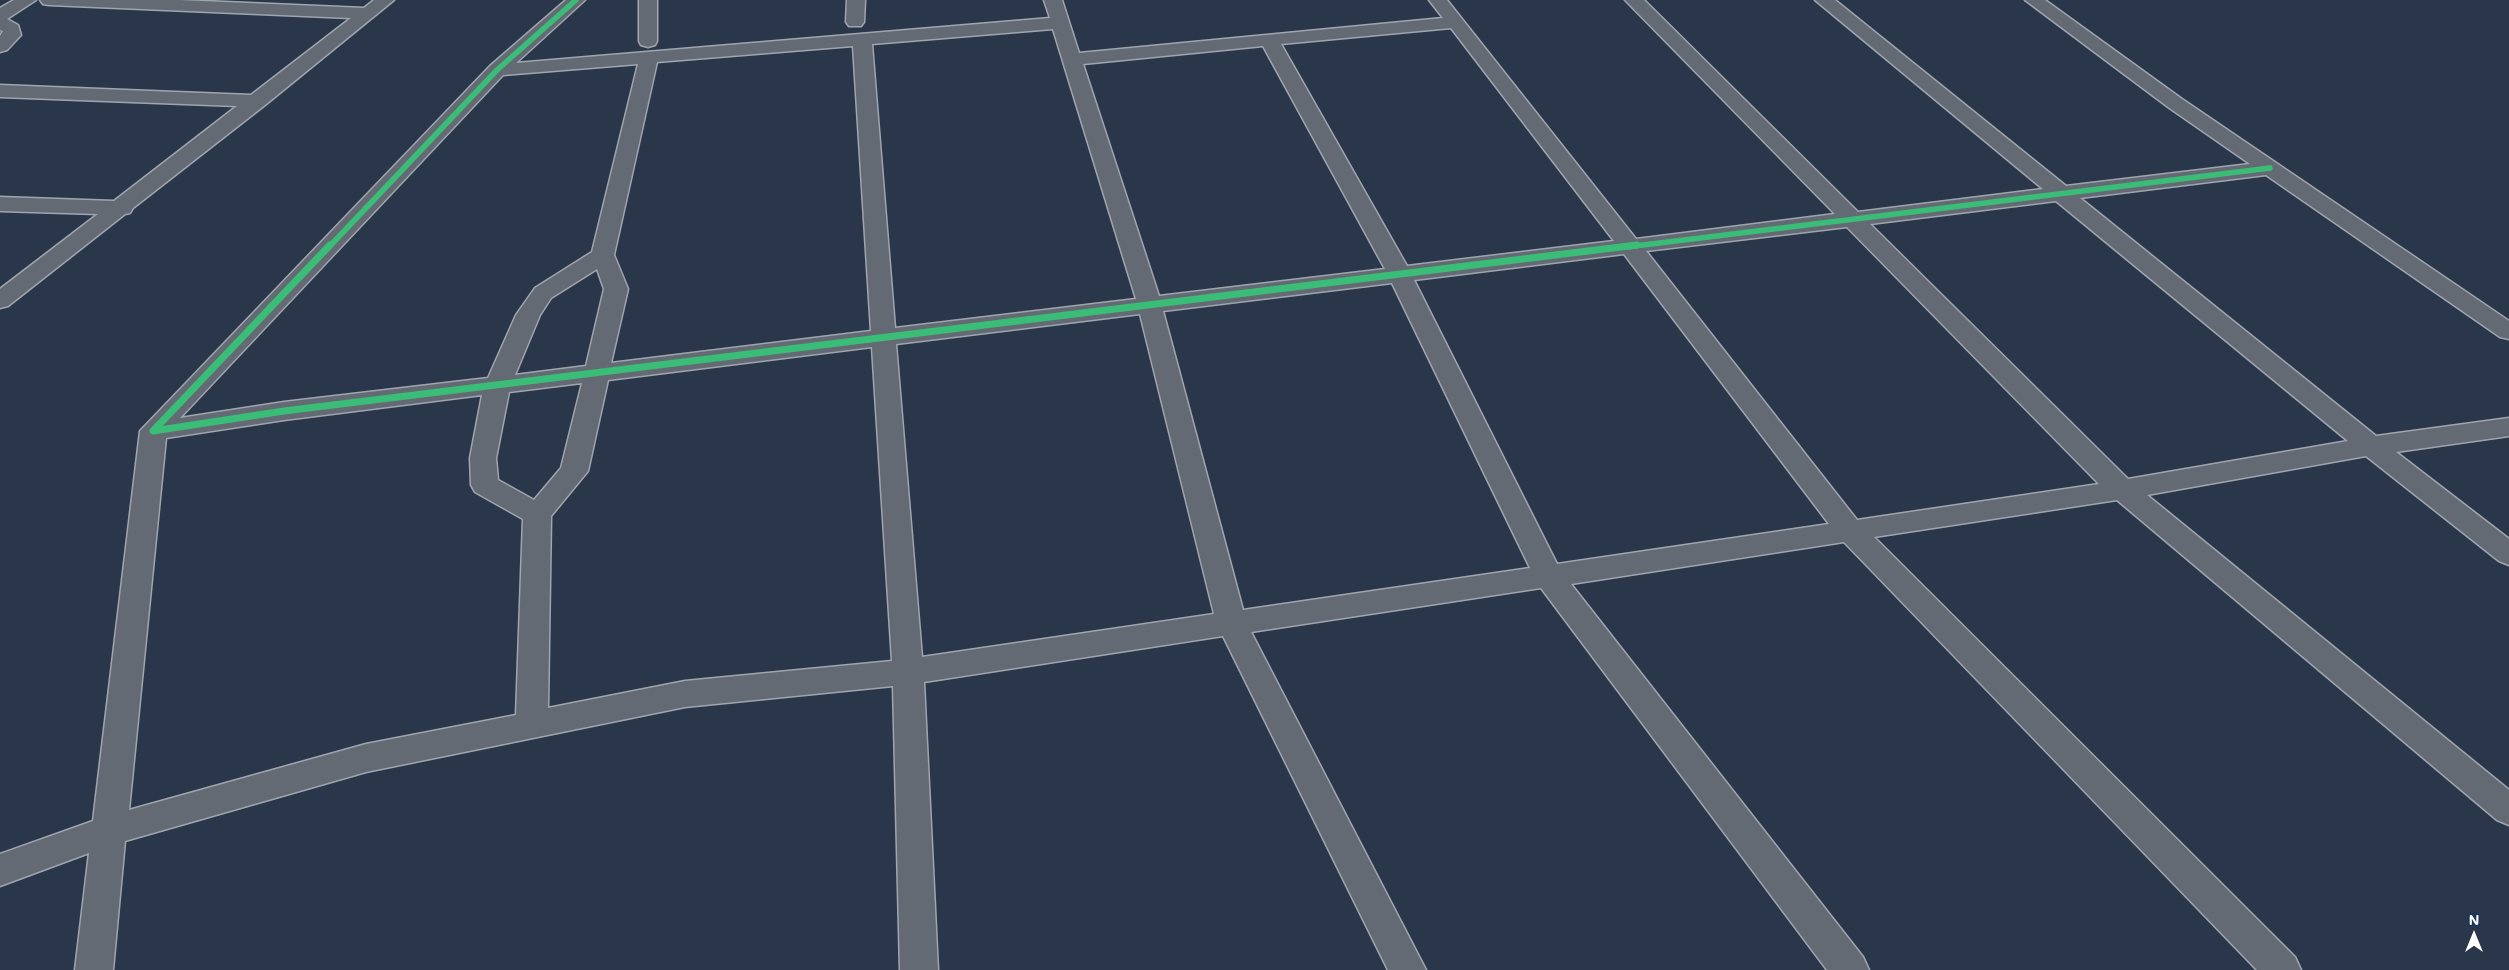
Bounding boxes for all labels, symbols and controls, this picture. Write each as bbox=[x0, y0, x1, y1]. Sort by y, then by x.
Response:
north arrow bbox=[2449, 910, 2499, 960]
text: N bbox=[2469, 910, 2479, 929]

